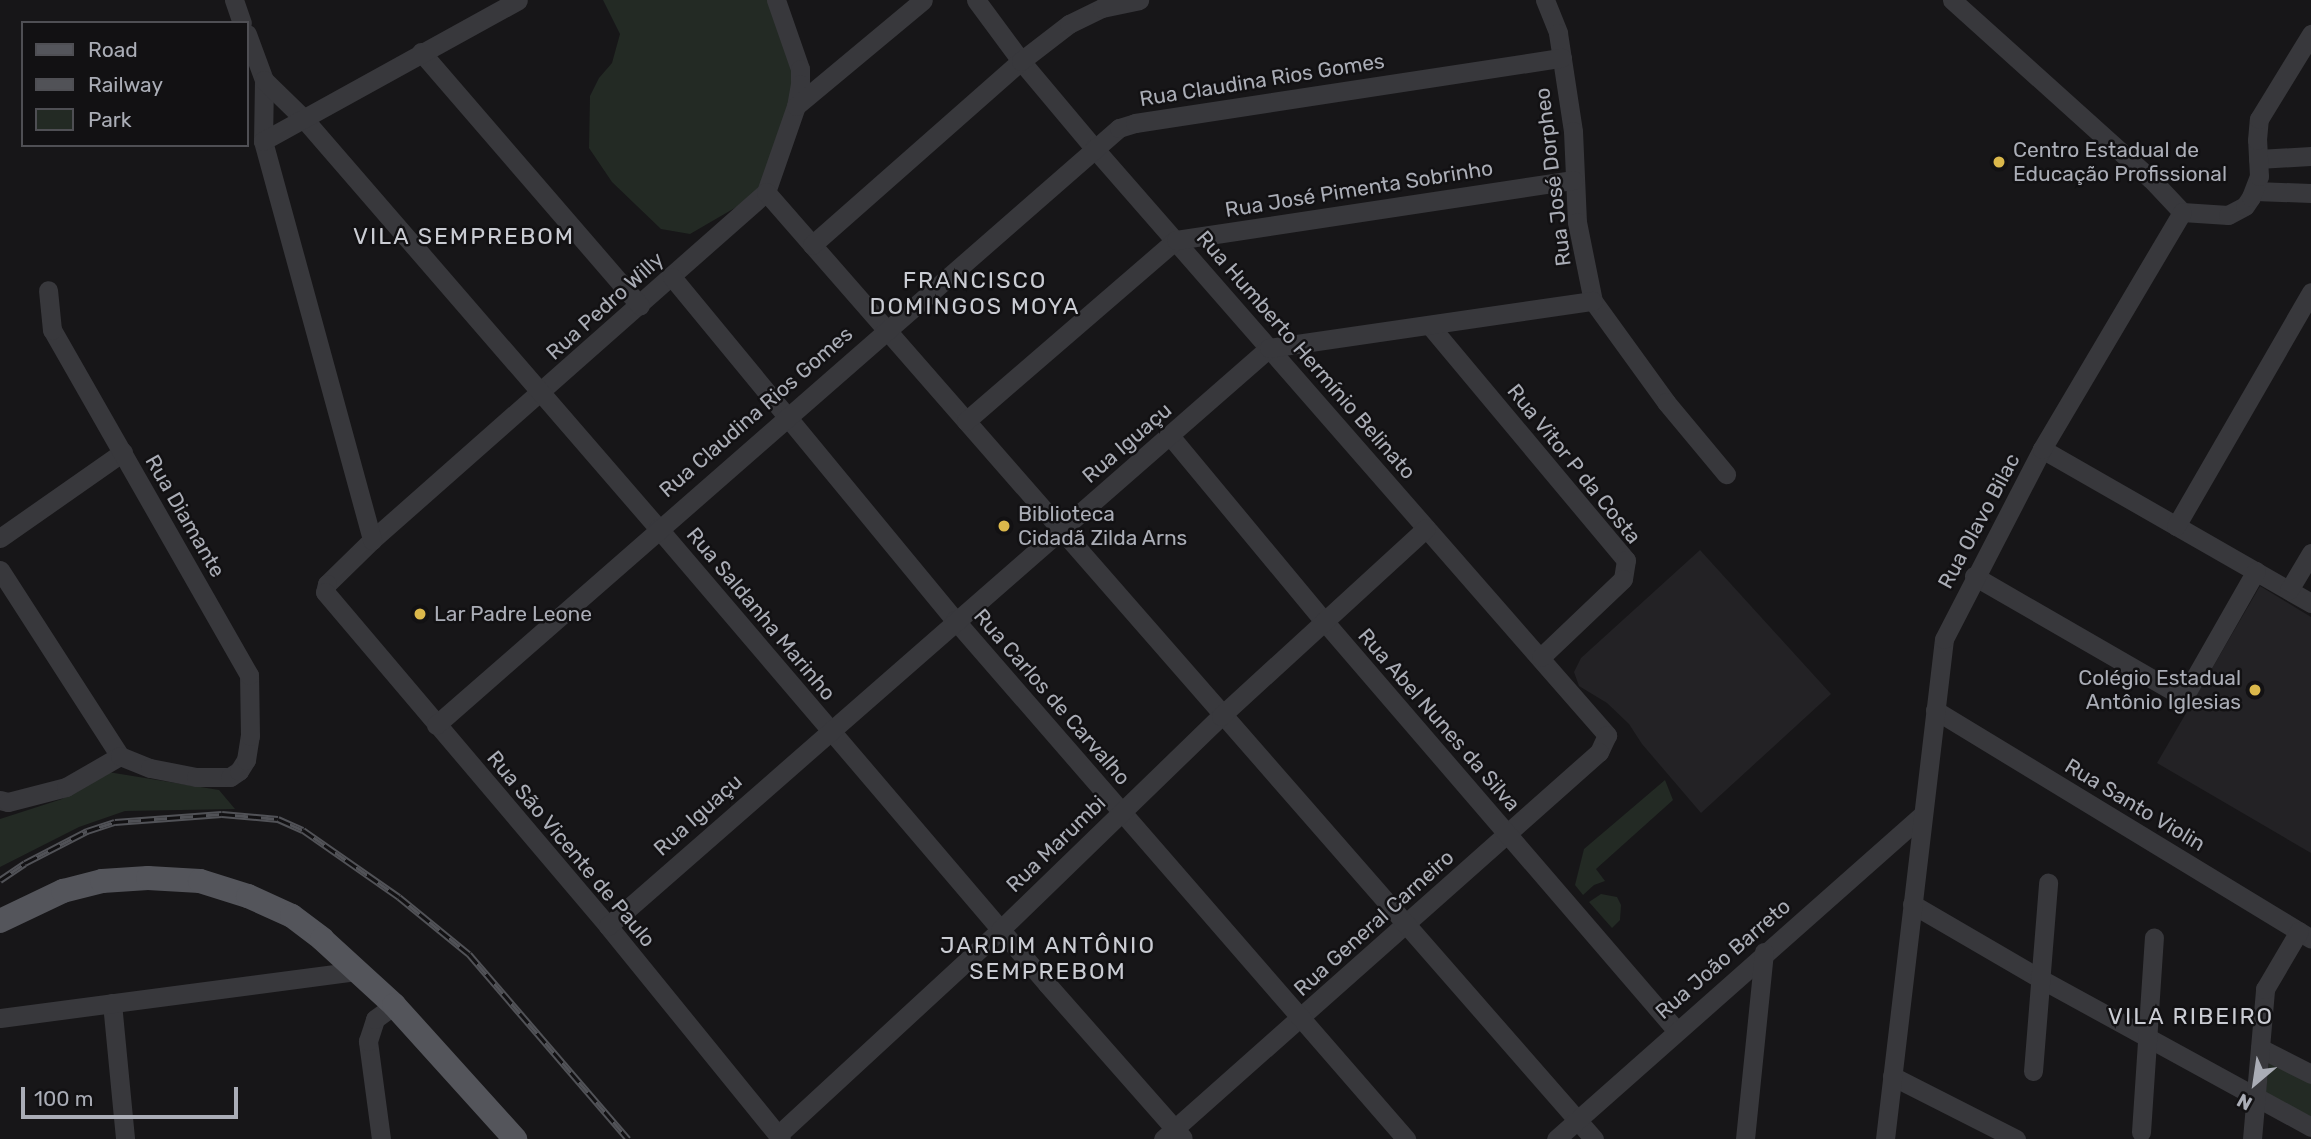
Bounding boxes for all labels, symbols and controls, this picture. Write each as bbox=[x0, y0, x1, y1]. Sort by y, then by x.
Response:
legend bbox=[21, 21, 248, 147]
text: Road bbox=[88, 37, 138, 62]
street label: Rua Claudina Rios Gomes bbox=[1138, 48, 1386, 112]
text: Railway bbox=[88, 72, 163, 97]
street label: Rua José Dorpheo bbox=[1530, 86, 1576, 268]
text: Park bbox=[88, 107, 132, 132]
place label: Centro Estadual de Educação Profissional bbox=[2013, 137, 2227, 187]
marker: Centro Estadual de Educação Profissional bbox=[1991, 154, 2007, 170]
street label: Rua José Pimenta Sobrinho bbox=[1223, 155, 1495, 223]
district label: VILA SEMPREBOM bbox=[354, 222, 574, 250]
street label: Rua Humberto Hermínio Belinato bbox=[1191, 226, 1421, 484]
street label: Rua Pedro Willy bbox=[541, 247, 669, 365]
district label: FRANCISCO DOMINGOS MOYA bbox=[871, 266, 1079, 320]
street label: Rua Claudina Rios Gomes bbox=[654, 321, 858, 503]
street label: Rua Vitor P da Costa bbox=[1501, 378, 1647, 550]
street label: Rua Iguaçu bbox=[1077, 397, 1177, 489]
street label: Rua Olavo Bilac bbox=[1933, 449, 2025, 593]
street label: Rua Diamante bbox=[140, 450, 230, 582]
place label: Biblioteca Cidadã Zilda Arns bbox=[1018, 501, 1188, 551]
marker: Biblioteca Cidadã Zilda Arns bbox=[996, 518, 1012, 534]
street label: Rua Saldanha Marinho bbox=[681, 522, 841, 706]
place label: Lar Padre Leone bbox=[434, 601, 592, 627]
street label: Rua Carlos de Carvalho bbox=[969, 604, 1135, 790]
marker: Lar Padre Leone bbox=[412, 606, 428, 622]
street label: Rua Abel Nunes da Silva bbox=[1353, 623, 1525, 817]
place label: Colégio Estadual Antônio Iglesias bbox=[2078, 665, 2241, 715]
marker: Colégio Estadual Antônio Iglesias bbox=[2247, 682, 2263, 698]
street label: Rua São Vicente de Paulo bbox=[481, 746, 661, 952]
street label: Rua Santo Violin bbox=[2060, 753, 2210, 857]
street label: Rua Iguaçu bbox=[649, 769, 747, 861]
street label: Rua Marumbi bbox=[1001, 790, 1111, 898]
street label: Rua General Carneiro bbox=[1289, 845, 1459, 1001]
street label: Rua João Barreto bbox=[1650, 894, 1796, 1024]
district label: JARDIM ANTÔNIO SEMPREBOM bbox=[941, 931, 1155, 985]
district label: VILA RIBEIRO bbox=[2109, 1002, 2273, 1030]
north arrow bbox=[2220, 1048, 2290, 1118]
scale bar bbox=[24, 1072, 242, 1116]
text: 100 m bbox=[34, 1086, 93, 1111]
text: N bbox=[2233, 1088, 2256, 1115]

